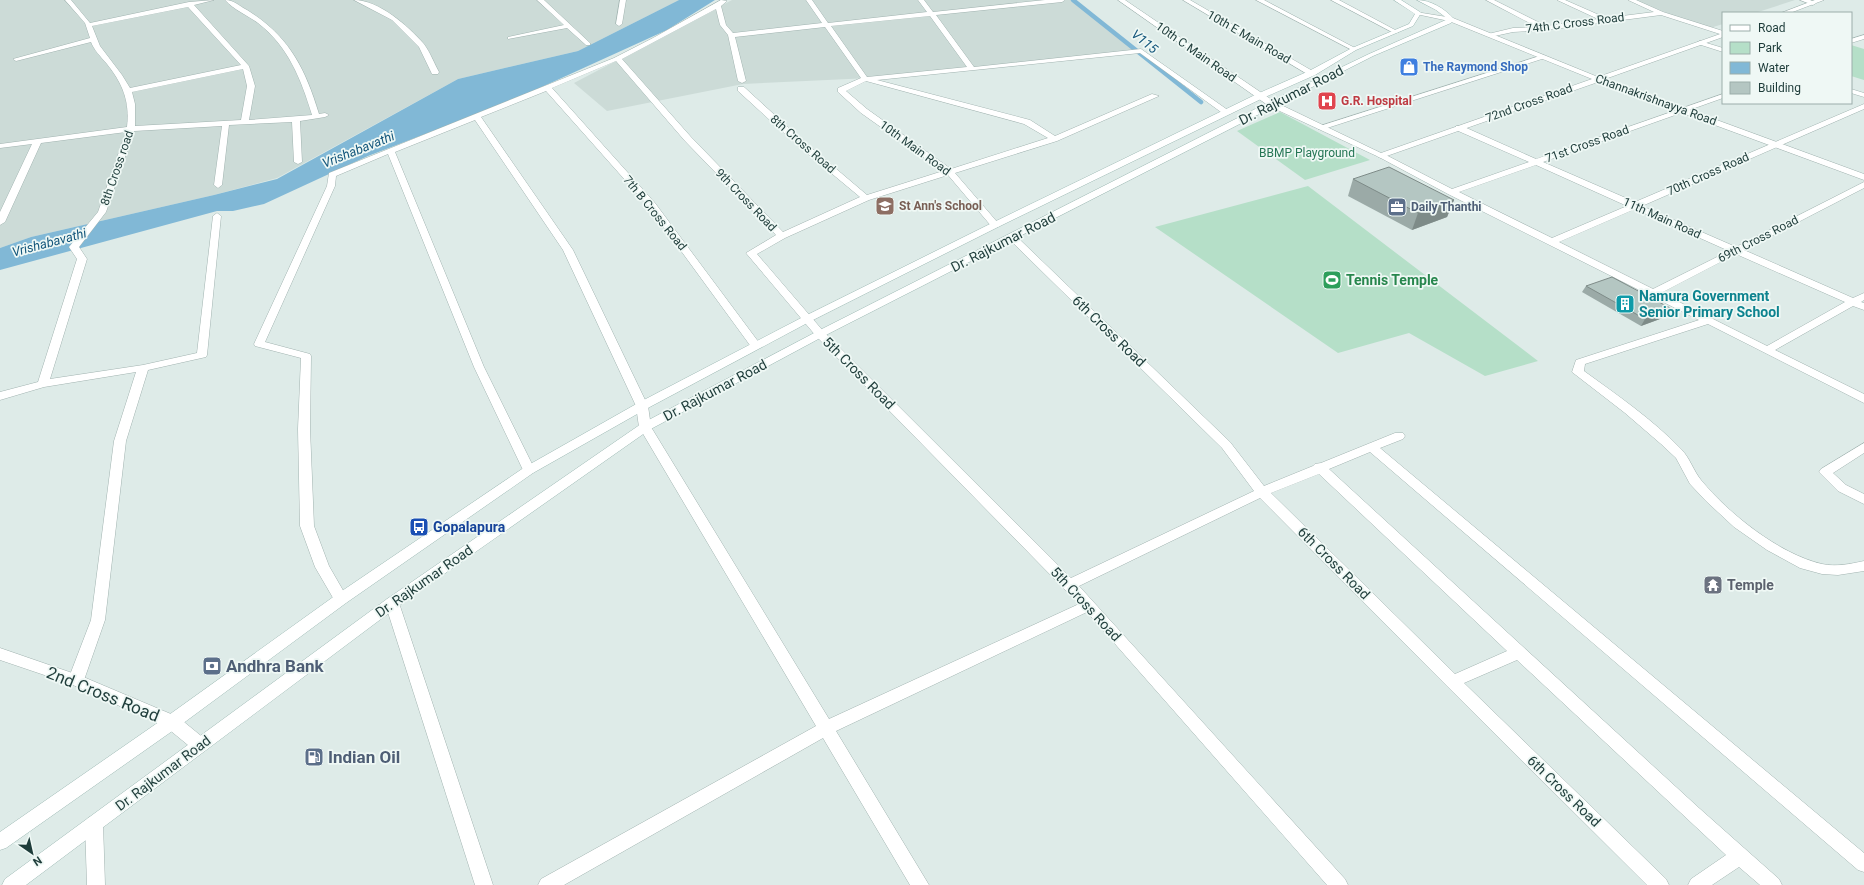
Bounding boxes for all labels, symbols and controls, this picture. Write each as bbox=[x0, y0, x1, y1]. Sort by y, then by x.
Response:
street label: 10th E Main Road bbox=[1205, 7, 1293, 67]
street label: 74th C Cross Road bbox=[1525, 10, 1625, 36]
legend bbox=[1722, 12, 1852, 104]
street label: 10th C Main Road bbox=[1153, 19, 1239, 85]
text: Road bbox=[1758, 21, 1786, 35]
water label: V115 bbox=[1129, 26, 1161, 57]
text: Park bbox=[1758, 41, 1783, 55]
shop icon: The Raymond Shop bbox=[1398, 56, 1420, 78]
place label: The Raymond Shop bbox=[1423, 60, 1528, 74]
text: Water bbox=[1758, 61, 1789, 75]
street label: Dr. Rajkumar Road bbox=[1236, 62, 1346, 128]
street label: Channakrishnayya Road bbox=[1593, 72, 1719, 128]
street label: 72nd Cross Road bbox=[1484, 81, 1574, 125]
text: Building bbox=[1758, 81, 1801, 95]
hospital icon: G.R. Hospital bbox=[1316, 90, 1338, 112]
place label: G.R. Hospital bbox=[1341, 94, 1412, 108]
street label: 8th Cross Road bbox=[768, 112, 838, 176]
street label: 10th Main Road bbox=[877, 118, 953, 178]
street label: 71st Cross Road bbox=[1543, 122, 1631, 166]
water label: Vrishabavathi bbox=[320, 128, 397, 171]
street label: 8th Cross road bbox=[98, 129, 136, 207]
park label: BBMP Playground bbox=[1259, 146, 1355, 160]
street label: 70th Cross Road bbox=[1665, 150, 1751, 198]
street label: 9th Cross Road bbox=[713, 166, 779, 234]
street label: 7th B Cross Road bbox=[621, 173, 689, 253]
school or university icon: St Ann's School bbox=[874, 195, 896, 217]
street label: 11th Main Road bbox=[1621, 195, 1703, 241]
office icon: Daily Thanthi bbox=[1386, 196, 1408, 218]
place label: St Ann's School bbox=[899, 199, 982, 213]
place label: Daily Thanthi bbox=[1411, 200, 1482, 214]
street label: Dr. Rajkumar Road bbox=[948, 209, 1058, 275]
street label: 69th Cross Road bbox=[1715, 213, 1801, 265]
water label: Vrishabavathi bbox=[10, 225, 89, 260]
sports icon: Tennis Temple bbox=[1321, 269, 1343, 291]
place label: Tennis Temple bbox=[1346, 272, 1439, 288]
place label: Namura Government Senior Primary School bbox=[1639, 288, 1780, 320]
street label: 6th Cross Road bbox=[1069, 292, 1149, 370]
building icon: Namura Government Senior Primary School bbox=[1614, 293, 1636, 315]
street label: 5th Cross Road bbox=[820, 334, 898, 412]
street label: Dr. Rajkumar Road bbox=[661, 356, 769, 424]
bus stop icon: Gopalapura bbox=[408, 516, 430, 538]
place label: Gopalapura bbox=[433, 519, 506, 535]
street label: 6th Cross Road bbox=[1295, 524, 1373, 602]
street label: Dr. Rajkumar Road bbox=[372, 541, 476, 621]
street label: 5th Cross Road bbox=[1048, 564, 1124, 644]
temple icon: Temple bbox=[1702, 574, 1724, 596]
place label: Temple bbox=[1727, 577, 1774, 593]
bank icon: Andhra Bank bbox=[201, 655, 223, 677]
place label: Andhra Bank bbox=[226, 656, 325, 676]
street label: 2nd Cross Road bbox=[44, 662, 162, 726]
street label: Dr. Rajkumar Road bbox=[112, 732, 214, 814]
fuel station icon: Indian Oil bbox=[303, 746, 325, 768]
place label: Indian Oil bbox=[328, 747, 400, 767]
street label: 6th Cross Road bbox=[1524, 752, 1604, 830]
north arrow bbox=[12, 833, 52, 873]
text: N bbox=[30, 853, 44, 869]

